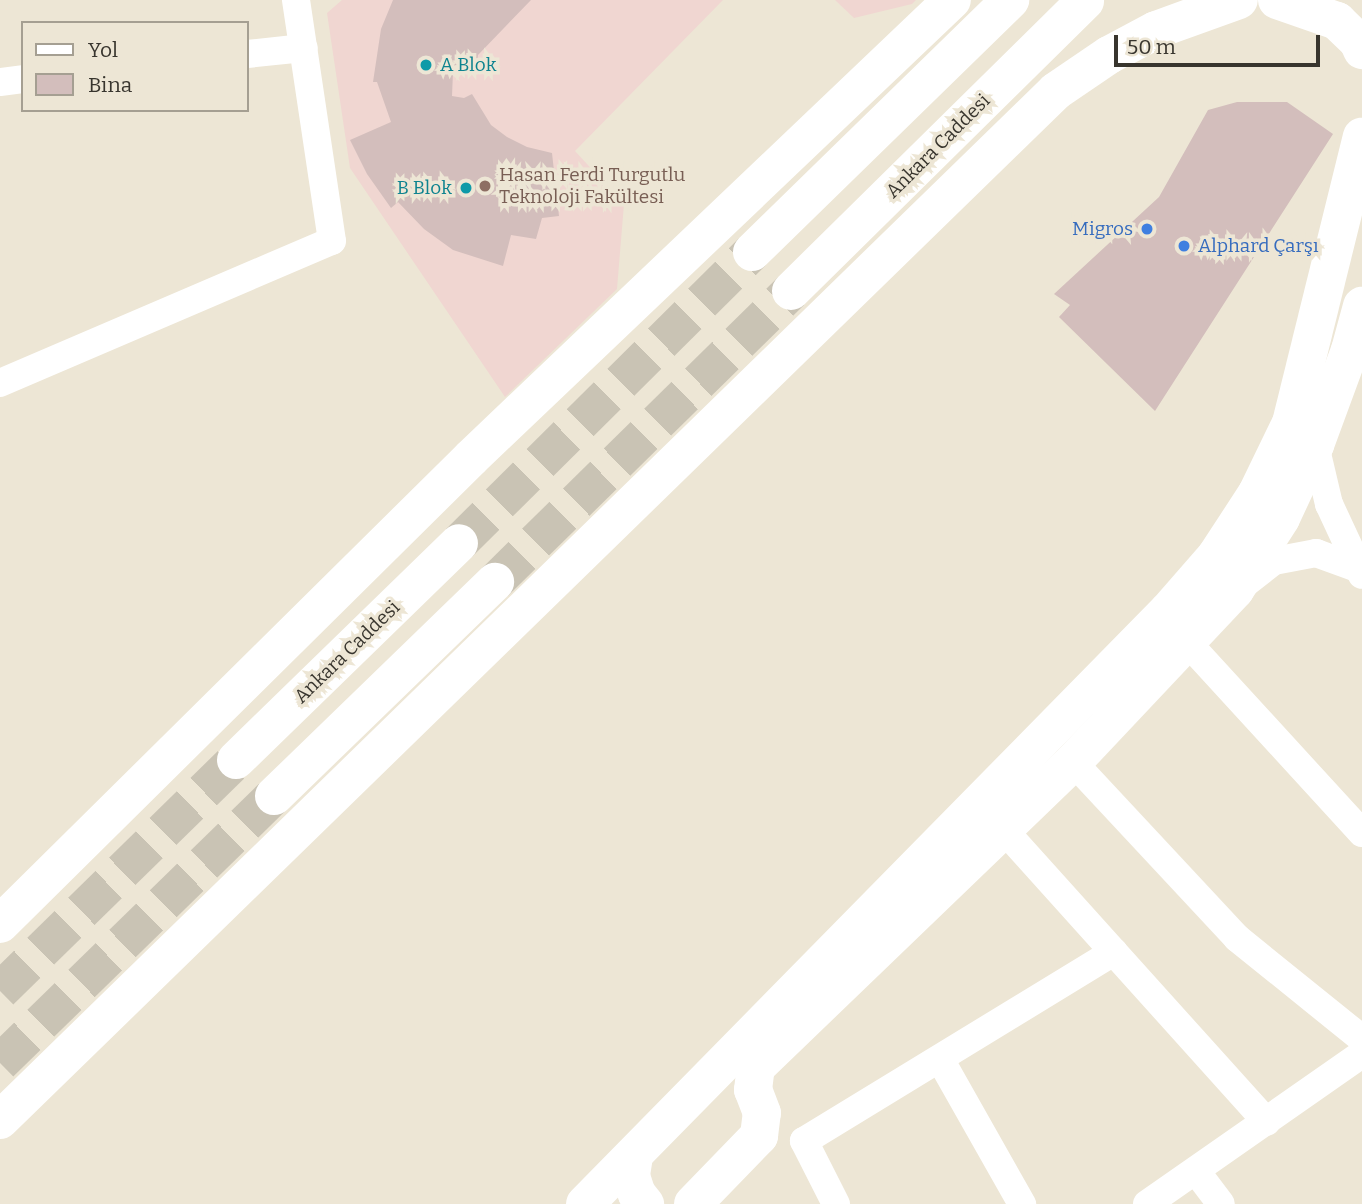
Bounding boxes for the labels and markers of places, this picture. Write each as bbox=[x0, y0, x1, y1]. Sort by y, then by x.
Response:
place label: A Blok bbox=[440, 54, 496, 76]
marker: A Blok bbox=[418, 57, 434, 73]
place label: Hasan Ferdi Turgutlu Teknoloji Fakültesi bbox=[499, 164, 685, 208]
place label: B Blok bbox=[397, 177, 452, 199]
marker: Hasan Ferdi Turgutlu Teknoloji Fakültesi bbox=[477, 178, 493, 194]
marker: B Blok bbox=[458, 180, 474, 196]
place label: Migros bbox=[1072, 218, 1133, 240]
marker: Migros bbox=[1139, 221, 1155, 237]
place label: Alphard Çarşı bbox=[1198, 235, 1319, 257]
marker: Alphard Çarşı bbox=[1176, 238, 1192, 254]

